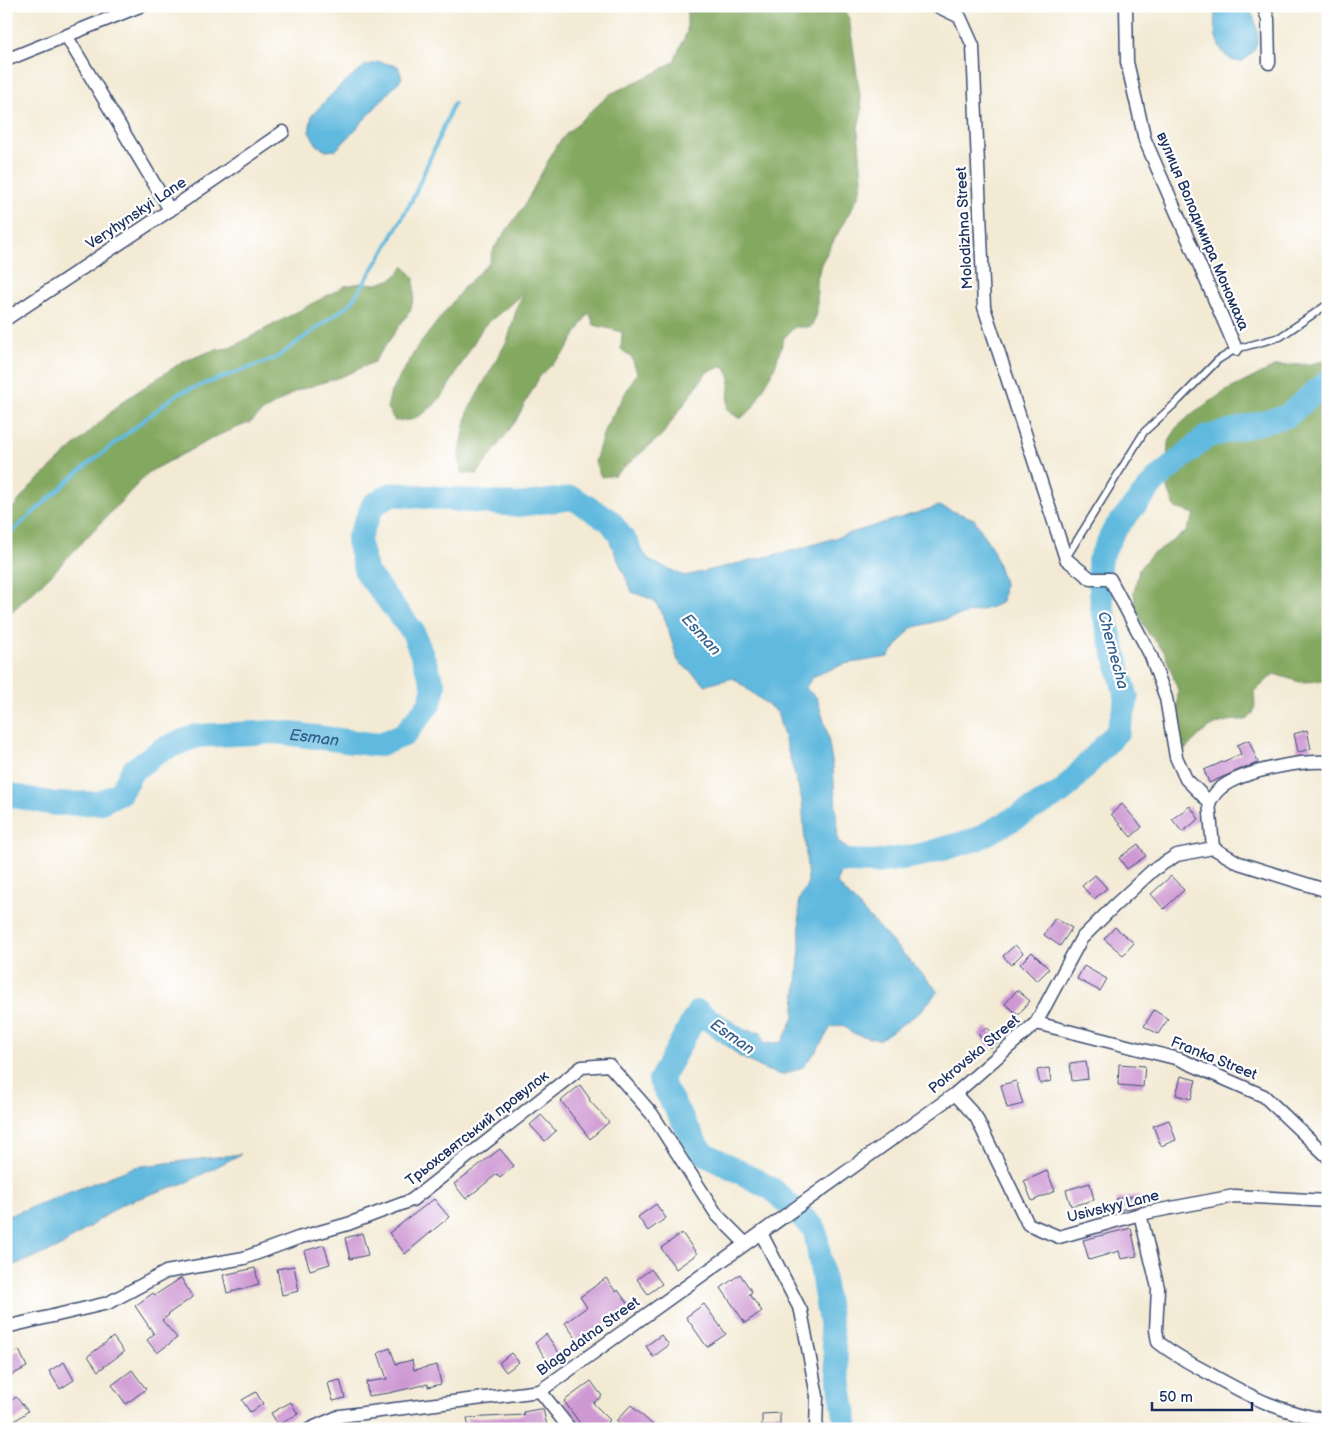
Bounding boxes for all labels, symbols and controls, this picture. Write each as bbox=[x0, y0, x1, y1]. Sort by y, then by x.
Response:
street label: вулиця Володимира Мономаха bbox=[1152, 129, 1253, 334]
street label: Molodizhna Street bbox=[952, 166, 977, 290]
street label: Veryhynskyi Lane bbox=[83, 173, 190, 254]
water label: Chernecha bbox=[1093, 609, 1132, 691]
water label: Esman bbox=[677, 610, 725, 660]
water label: Esman bbox=[288, 726, 340, 751]
street label: Pokrovska Street bbox=[925, 1010, 1024, 1098]
water label: Esman bbox=[706, 1015, 758, 1059]
street label: Franka Street bbox=[1168, 1033, 1260, 1085]
street label: Трьохсвятський провулок bbox=[402, 1066, 553, 1190]
street label: Usivskyy Lane bbox=[1065, 1186, 1161, 1227]
street label: Blagodatna Street bbox=[533, 1292, 644, 1380]
scale bar bbox=[1152, 1380, 1252, 1412]
text: 50 m bbox=[1159, 1388, 1193, 1407]

